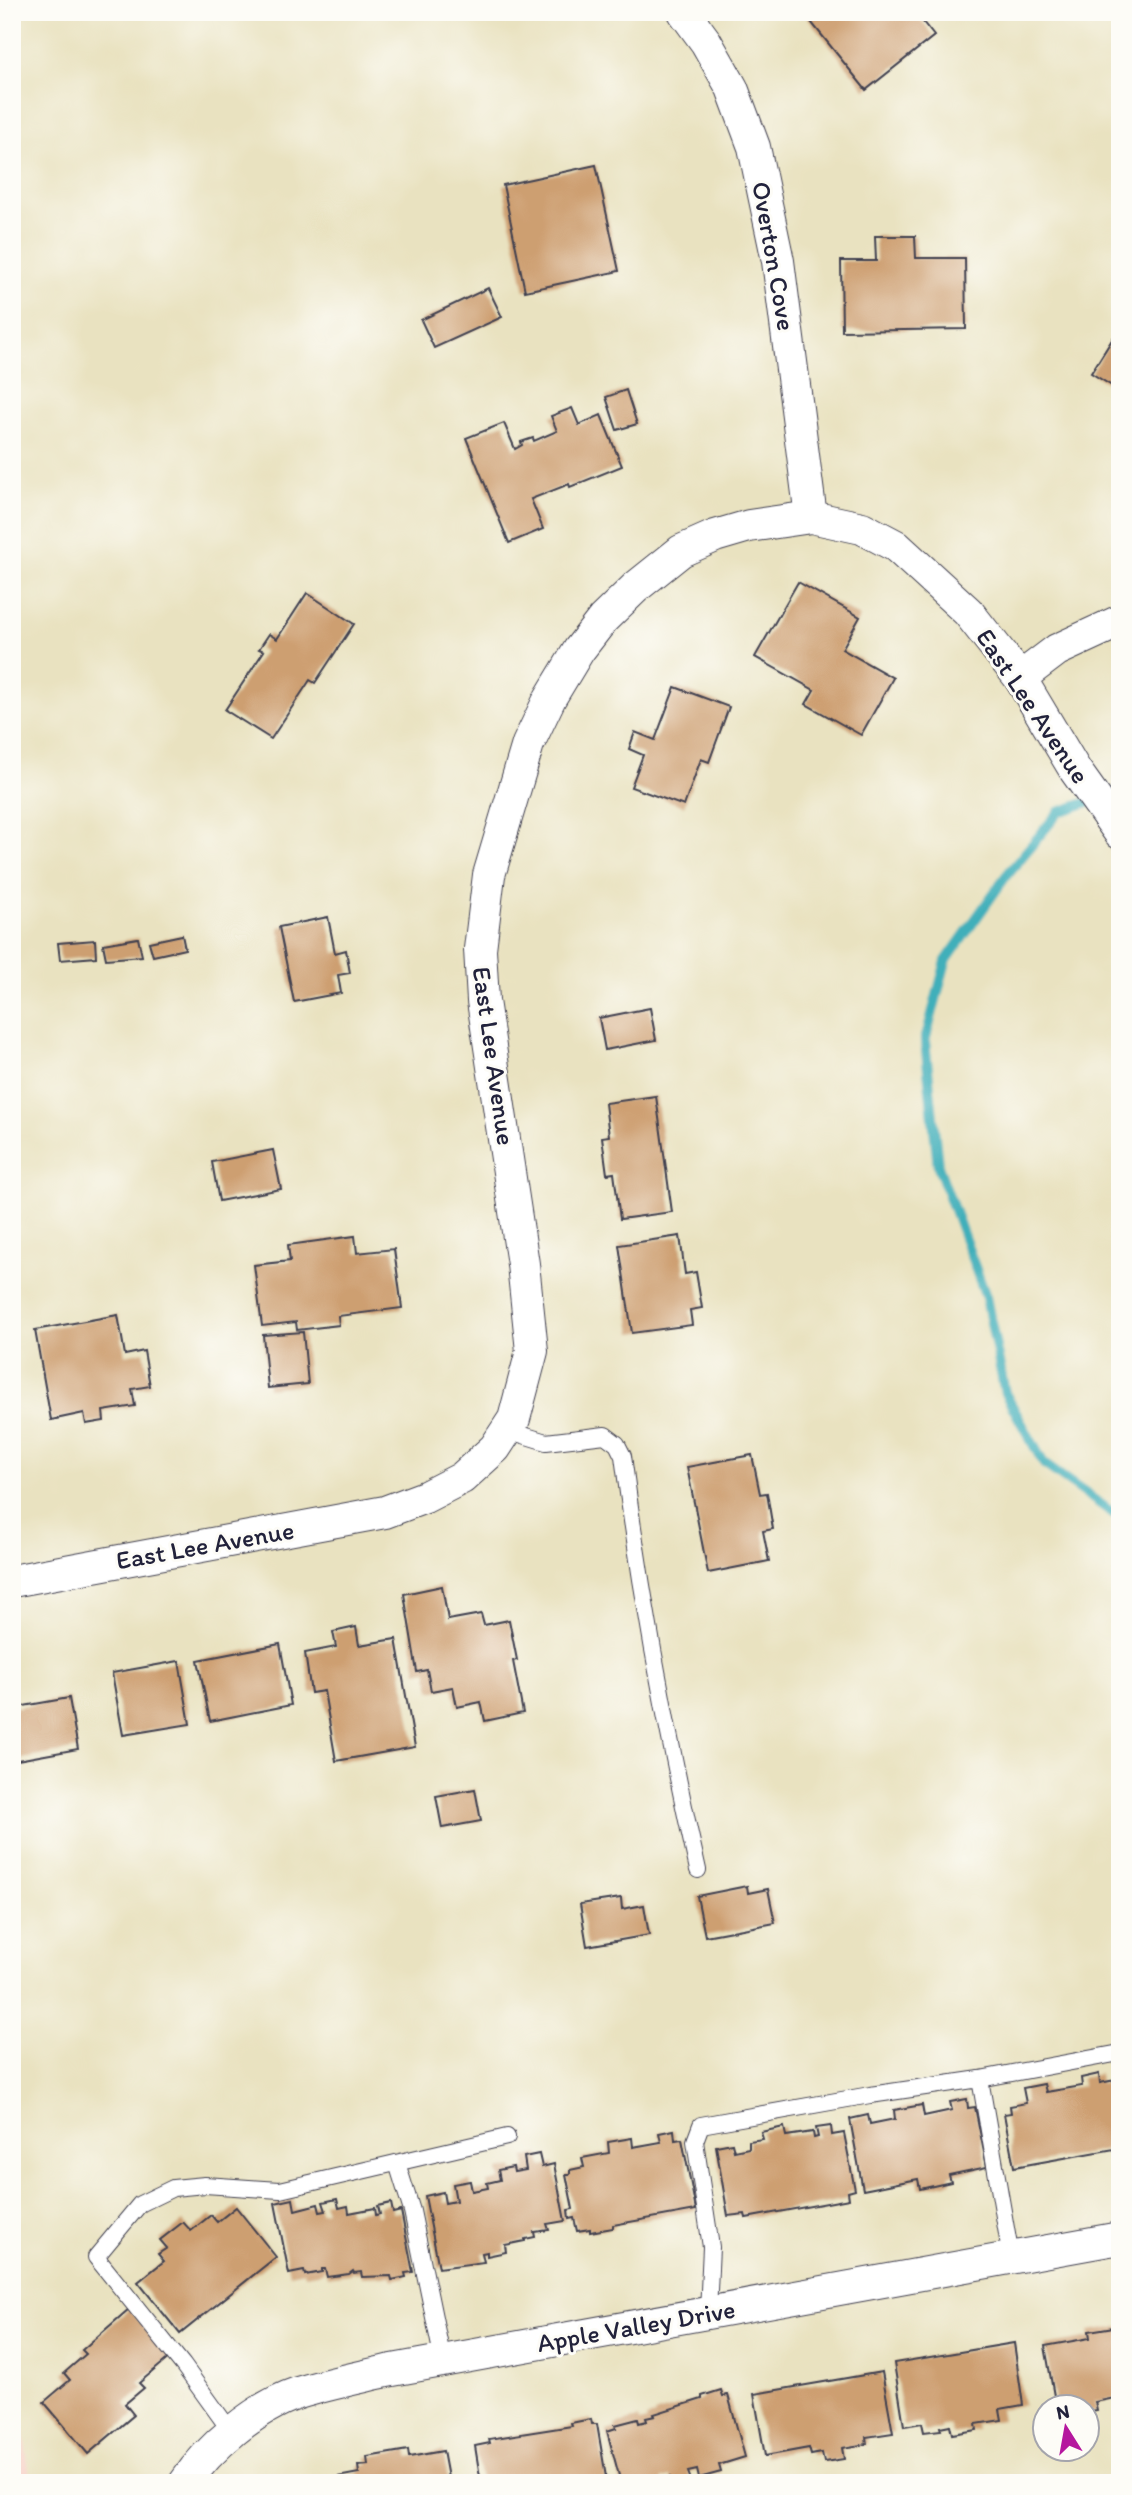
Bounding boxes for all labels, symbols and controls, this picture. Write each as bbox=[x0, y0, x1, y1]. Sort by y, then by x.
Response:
street label: Overton Cove bbox=[745, 179, 803, 333]
street label: East Lee Avenue bbox=[969, 622, 1097, 790]
street label: East Lee Avenue bbox=[466, 965, 522, 1147]
street label: East Lee Avenue bbox=[113, 1514, 297, 1576]
street label: Apple Valley Drive bbox=[534, 2293, 738, 2359]
north arrow bbox=[1030, 2394, 1100, 2464]
text: N bbox=[1054, 2399, 1071, 2424]

